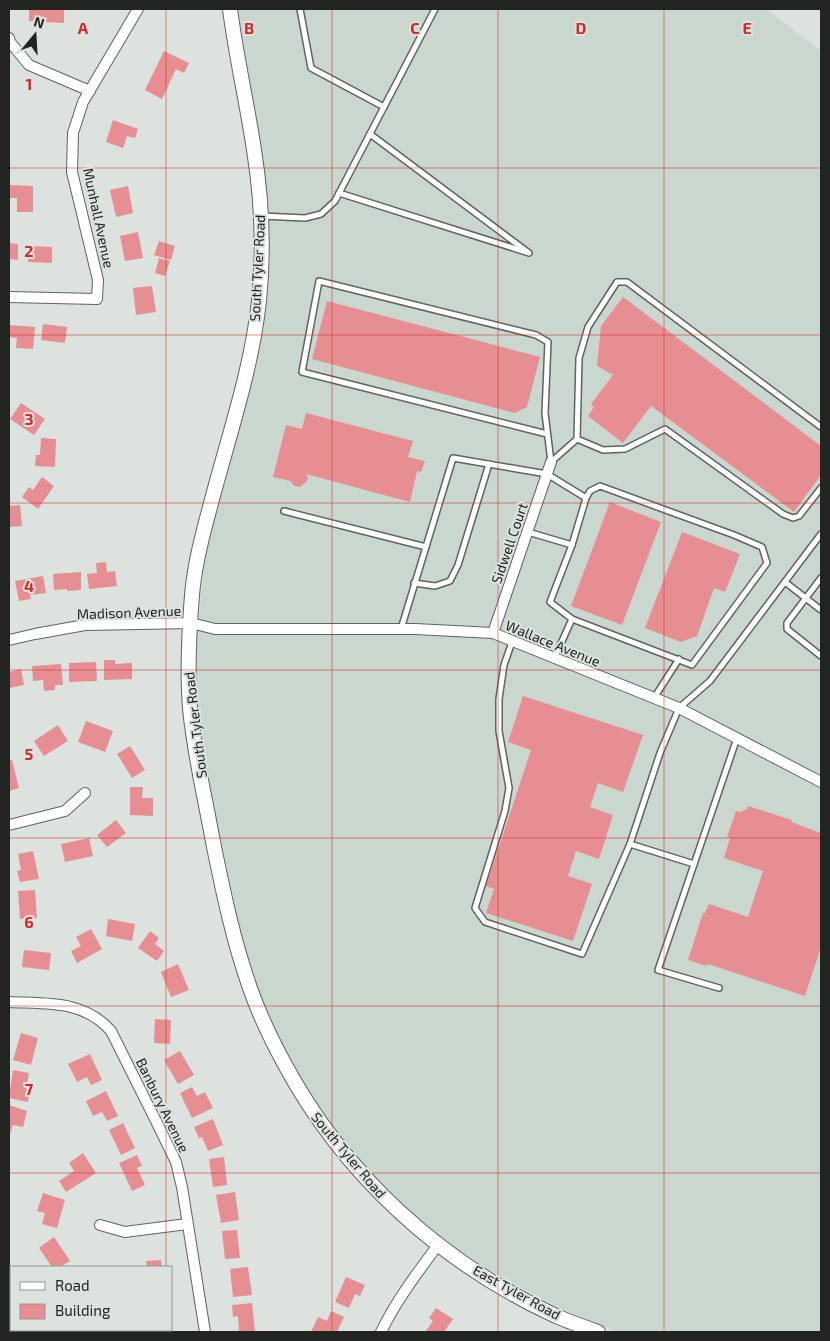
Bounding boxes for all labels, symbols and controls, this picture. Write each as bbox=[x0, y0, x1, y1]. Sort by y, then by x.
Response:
north arrow bbox=[10, 10, 60, 60]
text: N bbox=[32, 13, 47, 32]
text: A bbox=[78, 18, 89, 37]
text: B bbox=[244, 18, 254, 37]
text: C bbox=[410, 18, 420, 37]
text: D bbox=[576, 18, 587, 37]
text: E bbox=[742, 18, 752, 37]
text: 1 bbox=[26, 74, 32, 93]
street label: Munhall Avenue bbox=[80, 166, 118, 270]
street label: South Tyler Road bbox=[246, 214, 268, 322]
text: 2 bbox=[24, 241, 34, 260]
text: 3 bbox=[24, 409, 34, 428]
street label: Sidwell Court bbox=[487, 500, 531, 586]
text: 4 bbox=[24, 576, 34, 595]
street label: Madison Avenue bbox=[77, 602, 181, 622]
street label: Wallace Avenue bbox=[503, 616, 603, 670]
street label: South Tyler Road bbox=[180, 671, 210, 779]
text: 5 bbox=[25, 744, 34, 763]
text: 6 bbox=[24, 912, 34, 931]
street label: Banbury Avenue bbox=[133, 1055, 193, 1155]
text: 7 bbox=[25, 1079, 34, 1098]
street label: South Tyler Road bbox=[308, 1109, 390, 1201]
street label: East Tyler Road bbox=[470, 1261, 564, 1323]
legend bbox=[10, 1266, 172, 1331]
text: Road bbox=[55, 1276, 90, 1294]
text: Building bbox=[55, 1301, 111, 1319]

